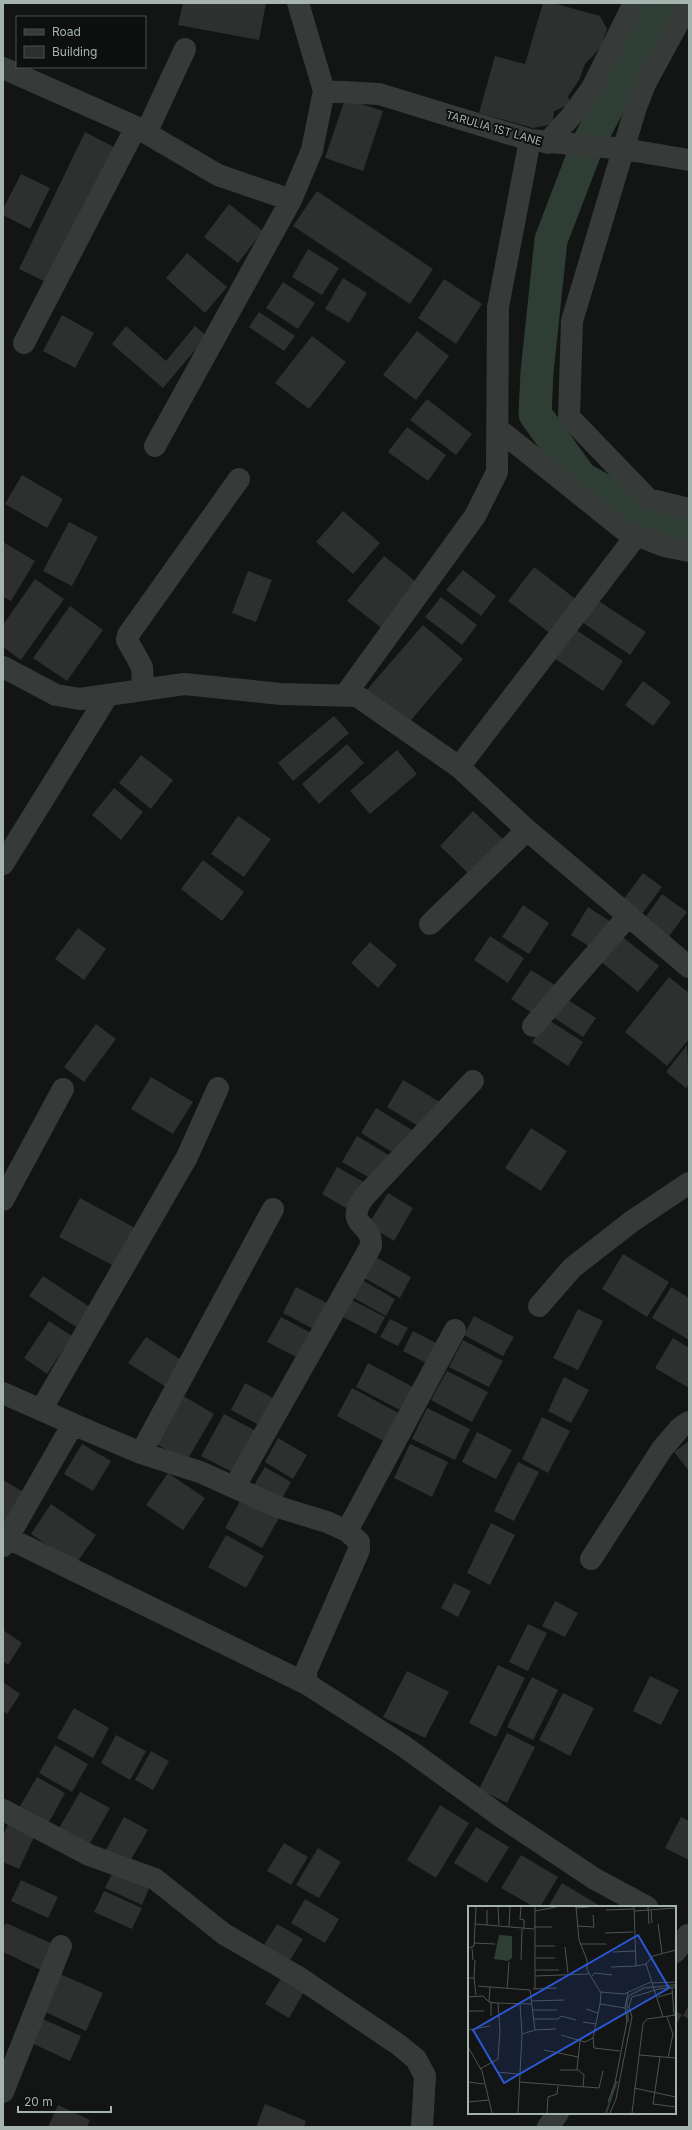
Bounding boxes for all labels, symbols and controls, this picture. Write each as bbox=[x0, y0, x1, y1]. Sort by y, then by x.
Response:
legend bbox=[16, 16, 146, 68]
text: Road bbox=[52, 24, 81, 39]
text: Building bbox=[52, 44, 97, 59]
street label: TARULIA 1ST LANE bbox=[444, 108, 544, 148]
inset map bbox=[468, 1906, 676, 2114]
scale bar bbox=[18, 2088, 111, 2114]
text: 20 m bbox=[24, 2094, 53, 2109]

